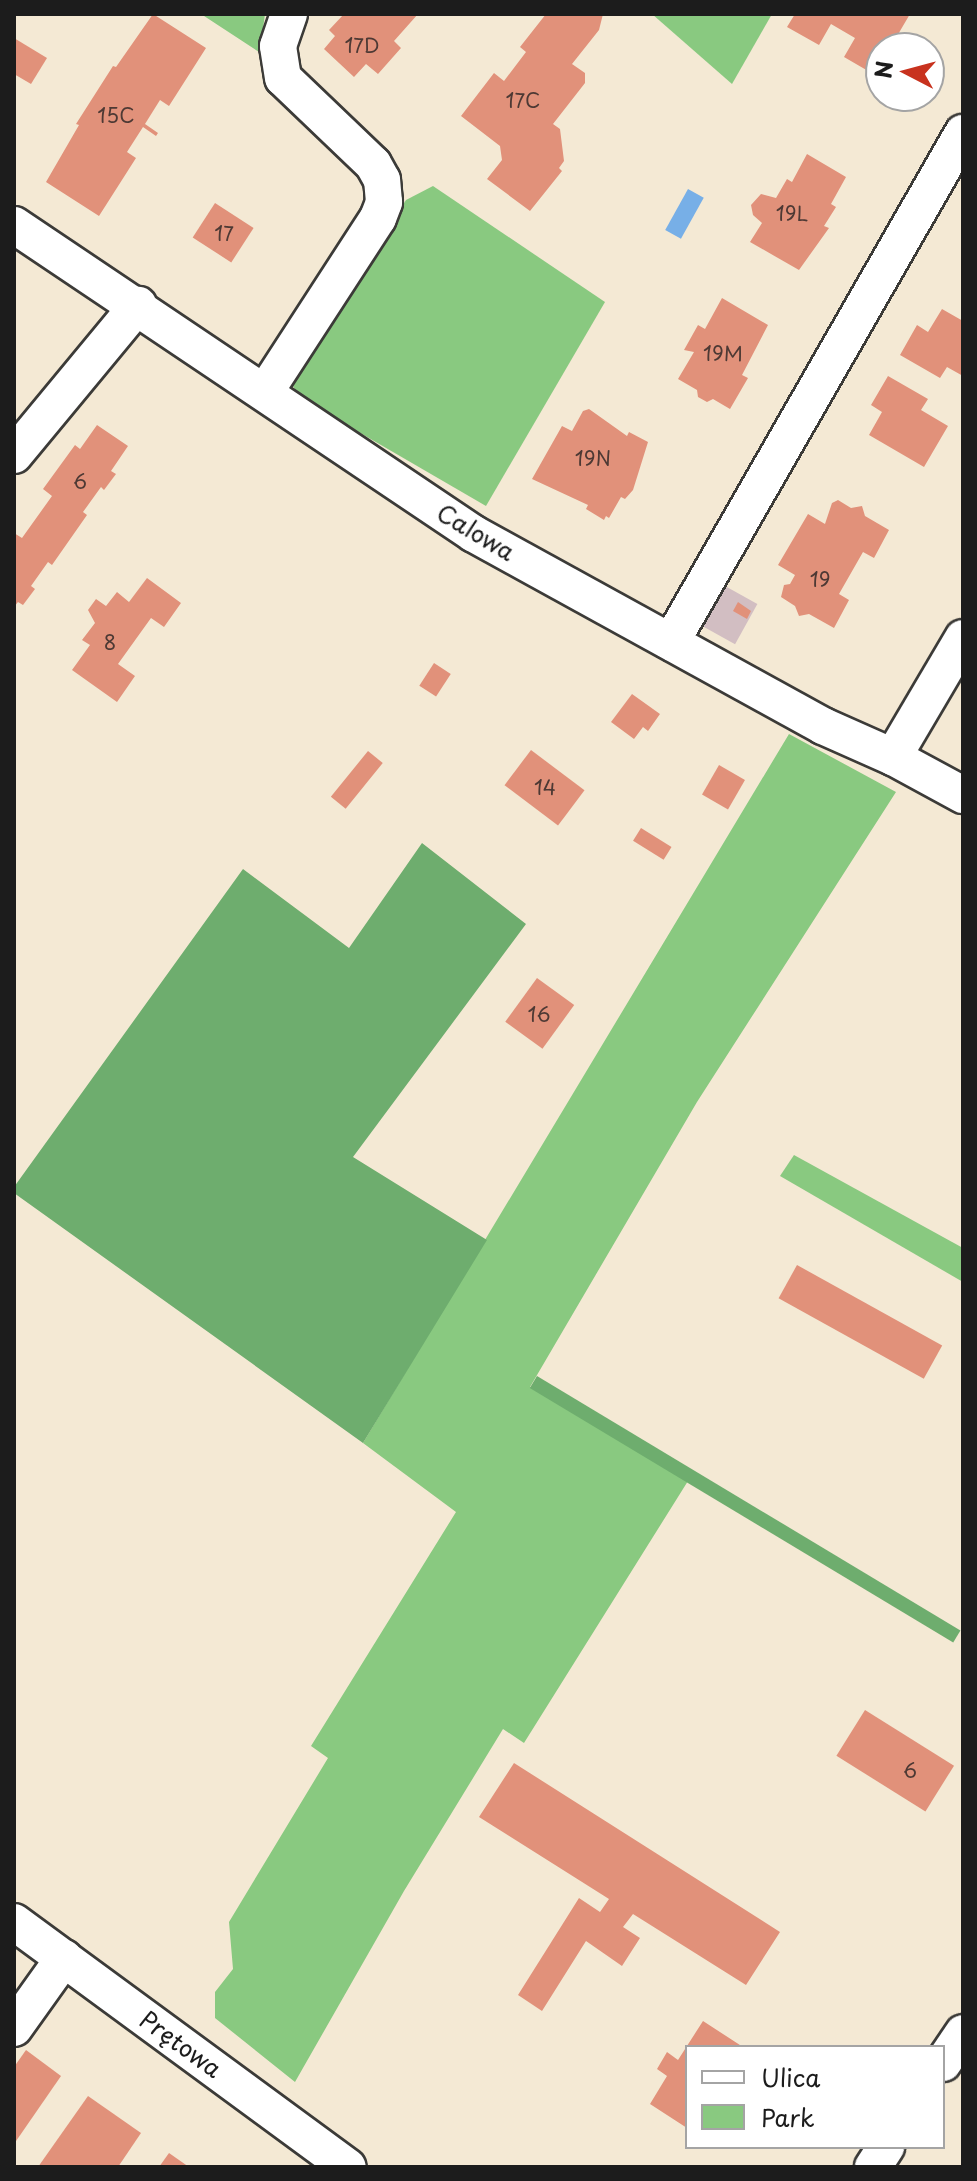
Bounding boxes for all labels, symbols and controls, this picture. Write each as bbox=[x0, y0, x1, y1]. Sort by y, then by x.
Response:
north arrow bbox=[865, 32, 945, 112]
house number: 17D bbox=[344, 33, 380, 57]
text: N bbox=[865, 59, 900, 80]
house number: 17C bbox=[505, 88, 541, 112]
house number: 15C bbox=[97, 103, 135, 127]
house number: 19L bbox=[776, 201, 808, 225]
house number: 17 bbox=[214, 221, 234, 245]
house number: 19M bbox=[703, 341, 743, 365]
house number: 19N bbox=[575, 446, 611, 470]
house number: 6 bbox=[73, 469, 87, 493]
street label: Calowa bbox=[432, 498, 520, 566]
house number: 19 bbox=[810, 567, 830, 591]
house number: 8 bbox=[104, 630, 116, 654]
house number: 14 bbox=[534, 775, 556, 799]
house number: 16 bbox=[528, 1002, 550, 1026]
house number: 6 bbox=[903, 1758, 917, 1782]
street label: Prętowa bbox=[135, 2005, 227, 2083]
legend bbox=[685, 2045, 945, 2149]
text: Ulica bbox=[761, 2059, 820, 2095]
text: Park bbox=[761, 2099, 815, 2135]

